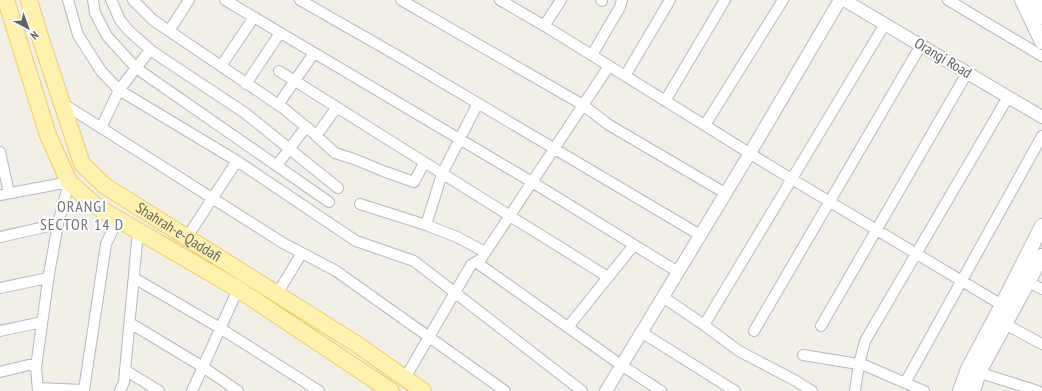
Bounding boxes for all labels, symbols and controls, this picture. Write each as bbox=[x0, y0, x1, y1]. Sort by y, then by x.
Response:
north arrow bbox=[8, 8, 48, 48]
text: N bbox=[28, 28, 41, 43]
street label: Orangi Road bbox=[911, 33, 975, 82]
district label: ORANGI SECTOR 14 D bbox=[40, 196, 124, 234]
street label: Shahrah-e-Qaddafi bbox=[133, 198, 225, 266]

